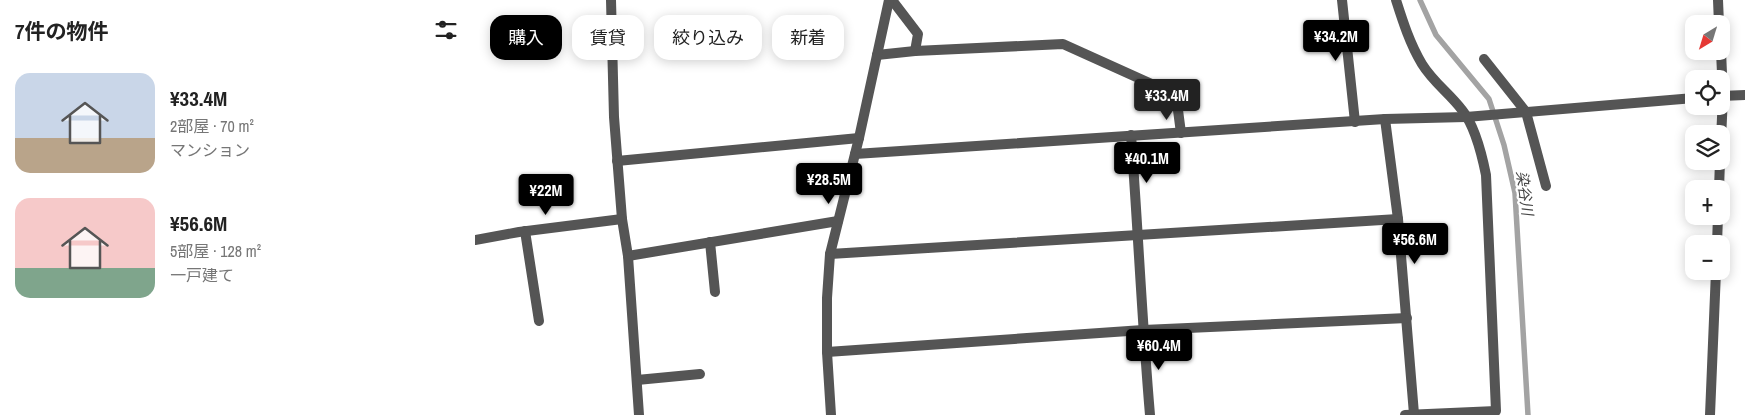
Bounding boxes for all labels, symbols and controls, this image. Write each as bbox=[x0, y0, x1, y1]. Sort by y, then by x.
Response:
chip: 購入 bbox=[490, 15, 562, 60]
chip: 賃貸 bbox=[572, 15, 644, 60]
chip: 絞り込み bbox=[654, 15, 762, 60]
chip: 新着 bbox=[772, 15, 844, 60]
north arrow bbox=[1685, 15, 1730, 60]
map controls bbox=[1685, 15, 1730, 280]
icon: filters bbox=[432, 16, 460, 44]
text: 7件の物件 bbox=[15, 17, 109, 46]
pin: ¥34.2M bbox=[1295, 20, 1377, 62]
text: ¥34.2M bbox=[1314, 25, 1358, 47]
button: locate bbox=[1685, 70, 1730, 115]
pin: ¥33.4M bbox=[1126, 78, 1208, 121]
text: ¥33.4M bbox=[170, 84, 227, 113]
text: ¥33.4M bbox=[1145, 84, 1189, 106]
icon: home bbox=[55, 93, 115, 153]
text: 2部屋 · 70 m² bbox=[170, 115, 254, 137]
button: layers bbox=[1685, 125, 1730, 170]
text: マンション bbox=[170, 139, 250, 161]
pin: ¥40.1M bbox=[1106, 142, 1188, 184]
text: ¥40.1M bbox=[1125, 147, 1169, 169]
pin: ¥28.5M bbox=[788, 162, 870, 205]
text: ¥28.5M bbox=[807, 168, 851, 190]
water label: 染谷川 bbox=[1511, 169, 1539, 219]
pin: ¥22M bbox=[516, 174, 576, 216]
text: ¥22M bbox=[530, 179, 562, 201]
button: + bbox=[1685, 180, 1730, 225]
text: ¥56.6M bbox=[170, 209, 227, 238]
icon: home bbox=[55, 218, 115, 278]
pin: ¥56.6M bbox=[1374, 222, 1456, 265]
text: ¥56.6M bbox=[1393, 228, 1437, 250]
button: − bbox=[1685, 235, 1730, 280]
text: 5部屋 · 128 m² bbox=[170, 240, 261, 262]
text: 一戸建て bbox=[170, 264, 234, 286]
pin: ¥60.4M bbox=[1118, 328, 1200, 371]
text: ¥60.4M bbox=[1137, 334, 1181, 356]

